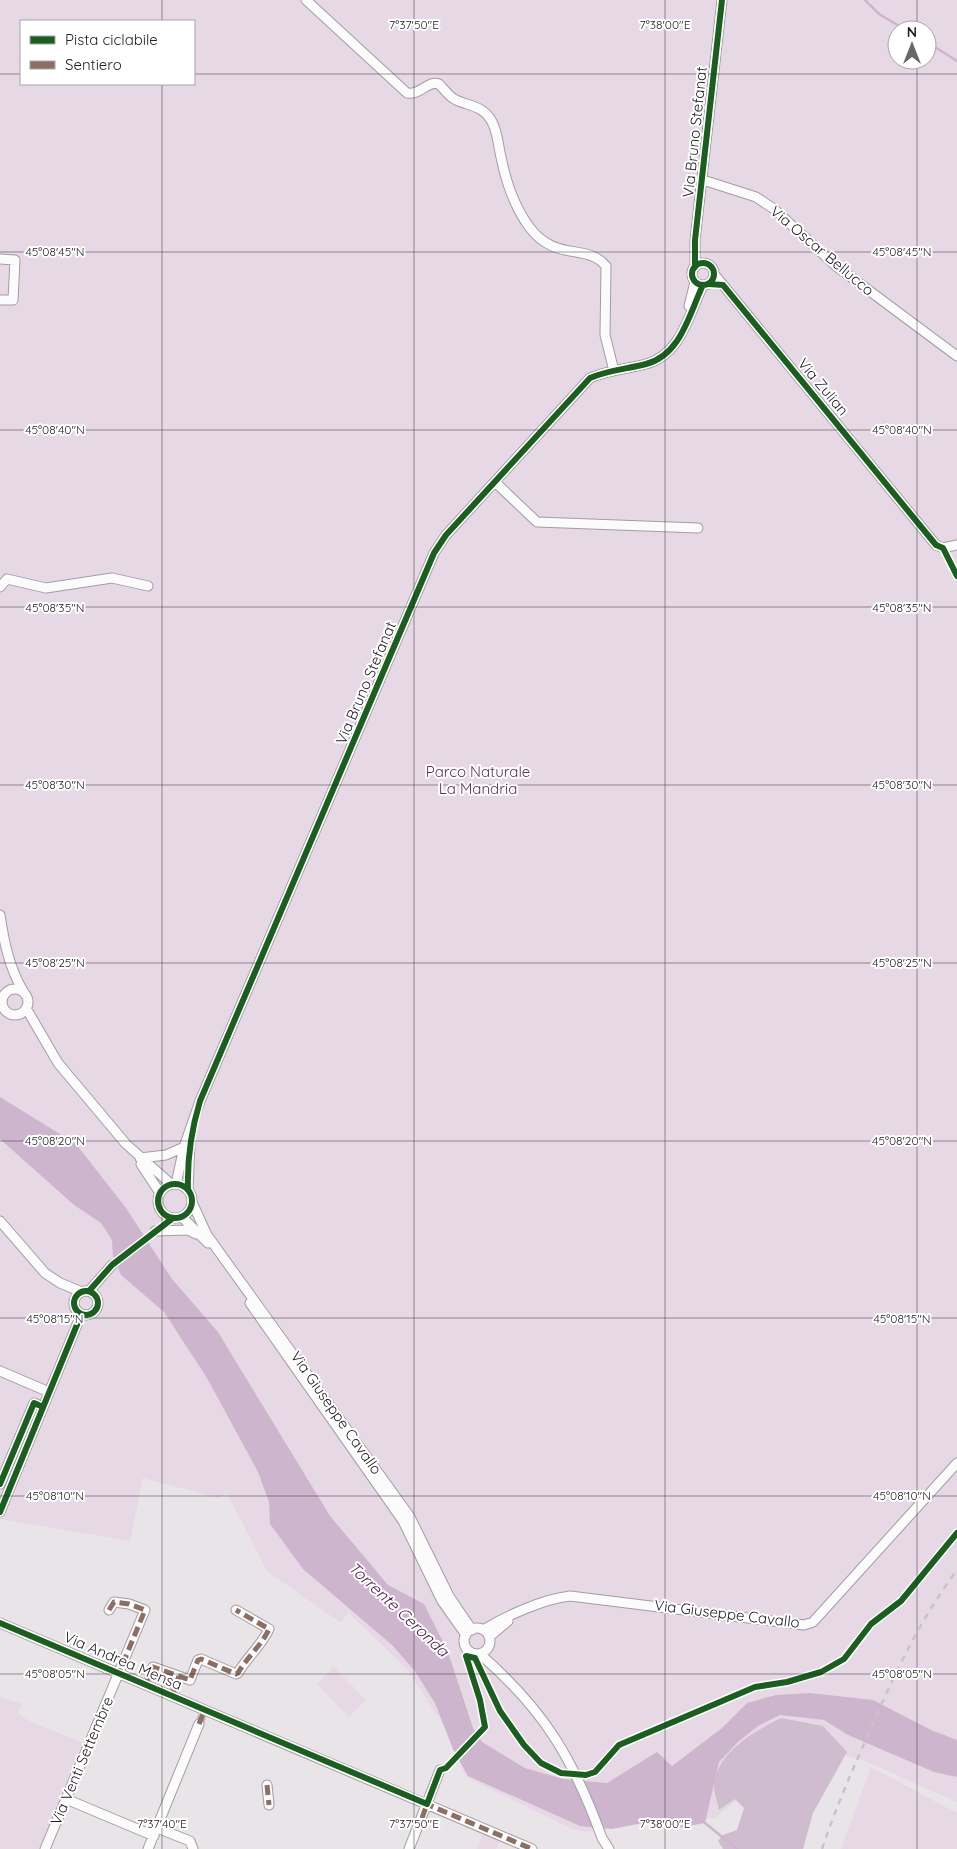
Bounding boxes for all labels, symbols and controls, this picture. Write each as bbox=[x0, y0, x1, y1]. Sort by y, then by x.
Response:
text: 7°37'50"E bbox=[389, 17, 439, 32]
text: 7°38'00"E bbox=[640, 17, 691, 32]
legend bbox=[20, 20, 195, 85]
north arrow bbox=[887, 20, 937, 70]
text: N bbox=[907, 23, 917, 41]
text: Pista ciclabile bbox=[65, 30, 158, 49]
text: Sentiero bbox=[65, 55, 122, 74]
street label: Via Bruno Stefanat bbox=[678, 66, 711, 198]
street label: Via Oscar Bellucco bbox=[766, 202, 878, 300]
text: 45°08'45"N bbox=[25, 244, 85, 259]
text: 45°08'45"N bbox=[872, 244, 932, 259]
street label: Via Zulian bbox=[794, 354, 853, 419]
text: 45°08'40"N bbox=[25, 422, 85, 437]
text: 45°08'40"N bbox=[872, 422, 932, 437]
text: 45°08'35"N bbox=[25, 600, 85, 615]
text: 45°08'35"N bbox=[872, 600, 932, 615]
street label: Via Bruno Stefanat bbox=[331, 619, 400, 747]
park label: Parco Naturale La Mandria bbox=[426, 762, 530, 798]
text: 45°08'30"N bbox=[25, 777, 85, 792]
text: 45°08'30"N bbox=[872, 777, 932, 792]
text: 45°08'25"N bbox=[25, 955, 85, 970]
text: 45°08'25"N bbox=[872, 955, 932, 970]
text: 45°08'20"N bbox=[25, 1133, 85, 1148]
text: 45°08'20"N bbox=[872, 1133, 932, 1148]
text: 45°08'15"N bbox=[26, 1311, 84, 1326]
text: 45°08'15"N bbox=[873, 1311, 931, 1326]
street label: Via Giuseppe Cavallo bbox=[287, 1347, 386, 1478]
text: 45°08'10"N bbox=[26, 1488, 84, 1503]
text: 45°08'10"N bbox=[873, 1488, 931, 1503]
water label: Torrente Ceronda bbox=[345, 1557, 454, 1662]
street label: Via Giuseppe Cavallo bbox=[653, 1595, 801, 1632]
street label: Via Andrea Mensa bbox=[61, 1627, 185, 1694]
text: 45°08'05"N bbox=[25, 1666, 85, 1681]
text: 45°08'05"N bbox=[872, 1666, 932, 1681]
street label: Via Venti Settembre bbox=[46, 1694, 117, 1828]
text: 7°37'40"E bbox=[137, 1816, 187, 1831]
text: 7°37'50"E bbox=[389, 1816, 439, 1831]
text: 7°38'00"E bbox=[640, 1816, 691, 1831]

